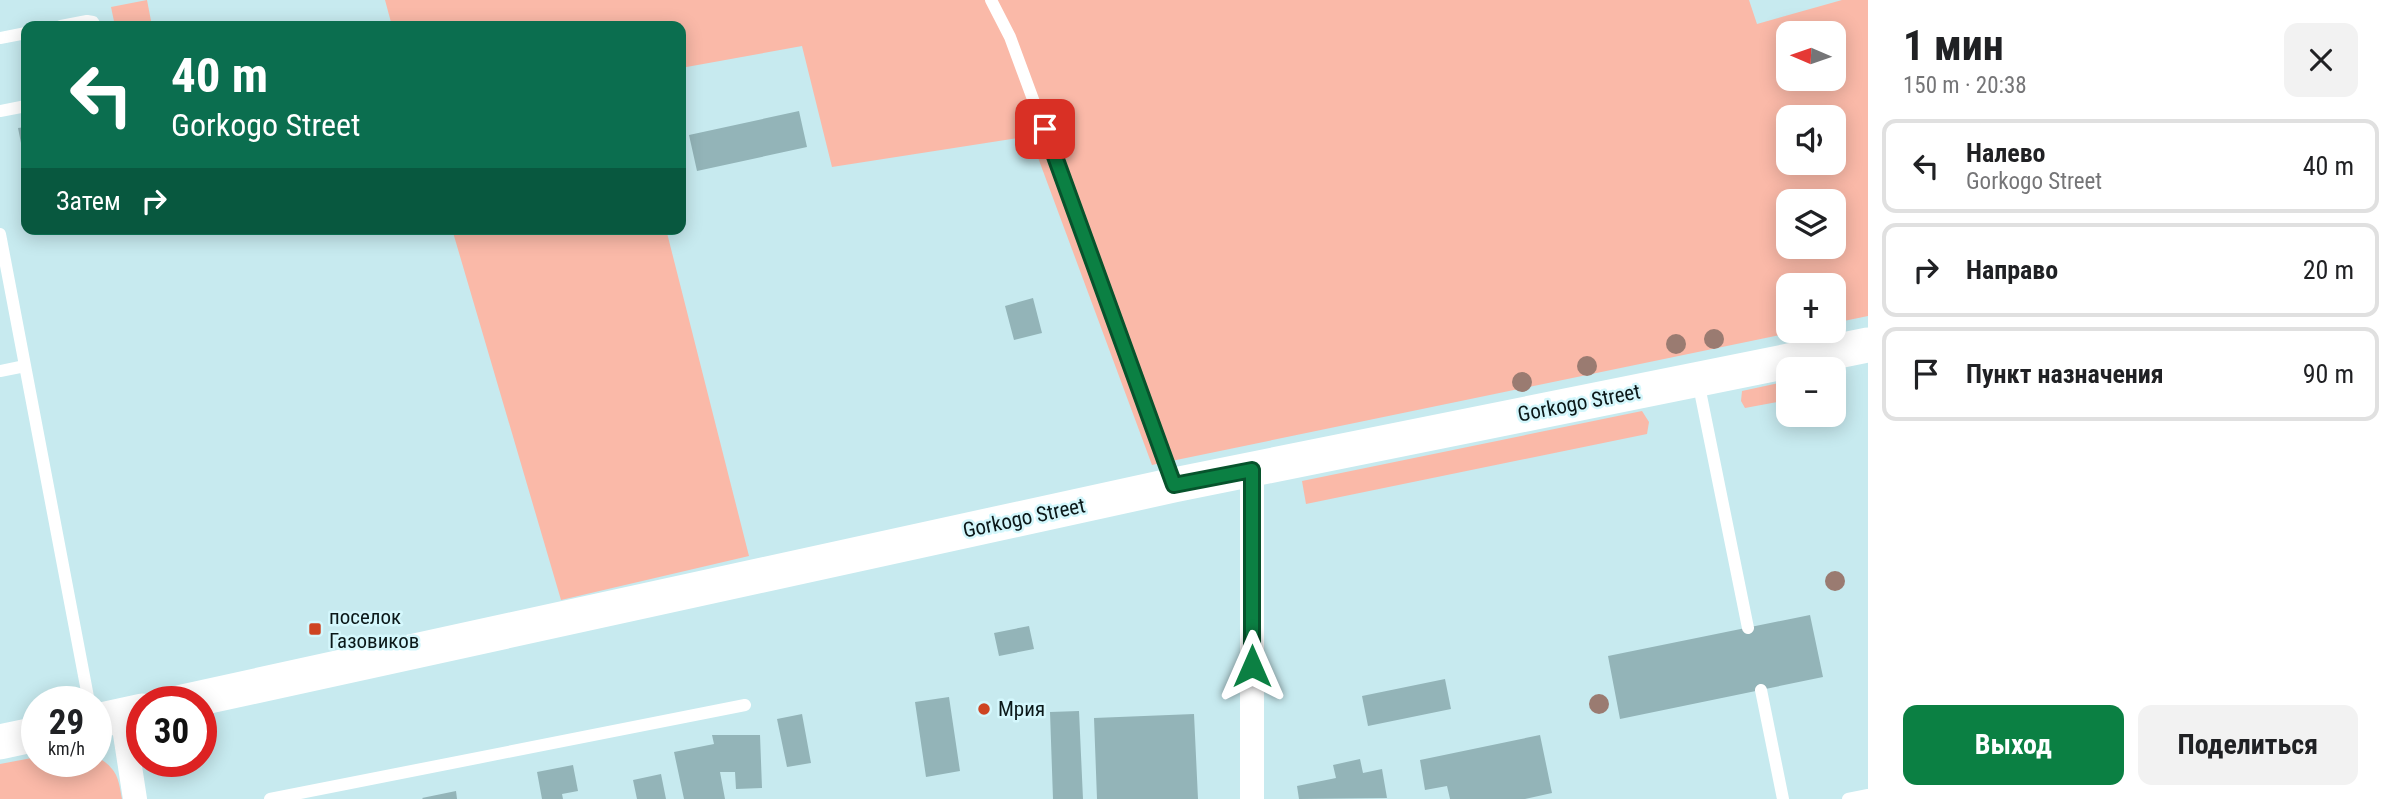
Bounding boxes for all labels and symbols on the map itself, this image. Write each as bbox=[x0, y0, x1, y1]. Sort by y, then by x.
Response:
north arrow bbox=[1776, 21, 1846, 91]
pin bbox=[1015, 99, 1075, 159]
street label: Gorkogo Street bbox=[1516, 379, 1642, 427]
street label: Gorkogo Street bbox=[961, 493, 1087, 543]
place label: поселок Газовиков bbox=[329, 605, 419, 653]
marker: поселок Газовиков bbox=[307, 621, 323, 637]
position arrow bbox=[1215, 629, 1289, 703]
speed limit sign: 30 bbox=[126, 686, 217, 777]
place label: Мрия bbox=[998, 697, 1045, 721]
marker: Мрия bbox=[976, 701, 992, 717]

